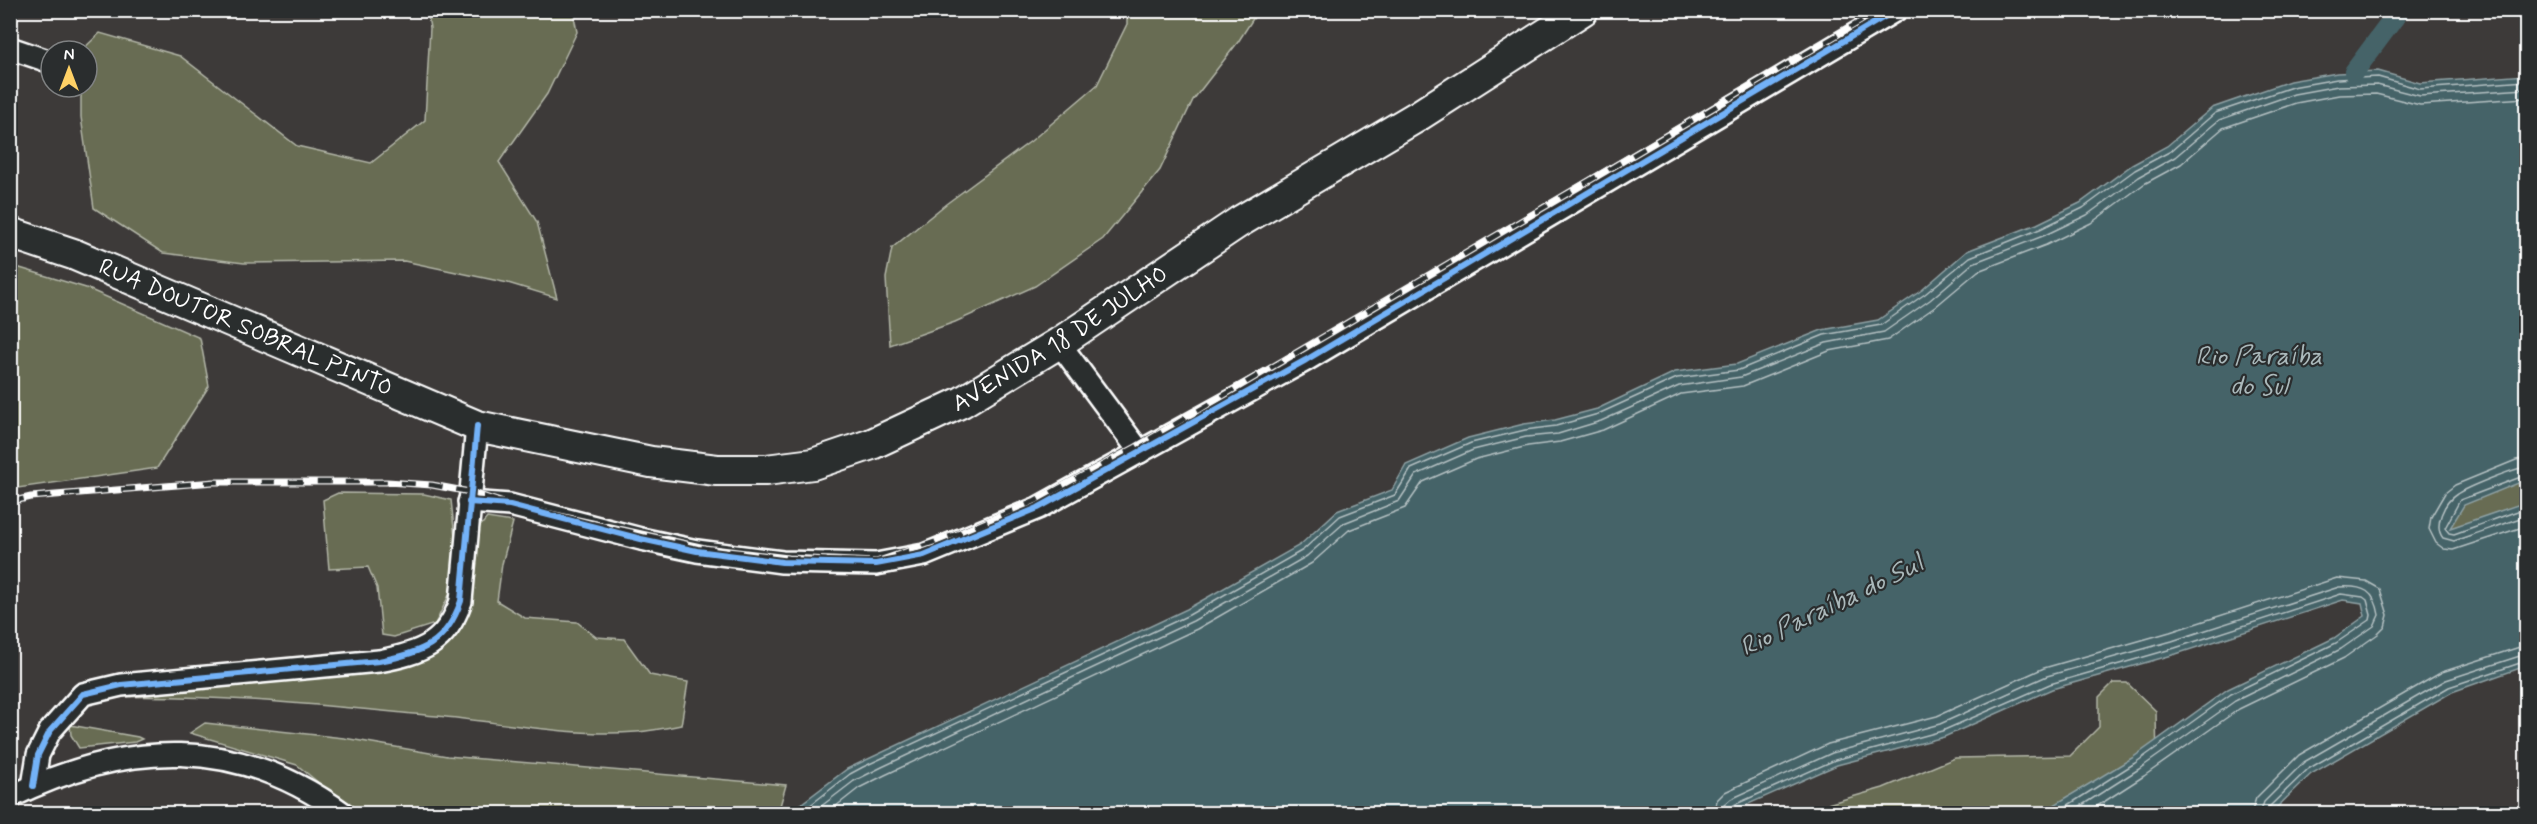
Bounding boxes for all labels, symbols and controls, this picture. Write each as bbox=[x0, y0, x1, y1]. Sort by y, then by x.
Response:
north arrow bbox=[39, 39, 99, 99]
text: N bbox=[64, 45, 74, 66]
street label: RUA DOUTOR SOBRAL PINTO bbox=[94, 251, 397, 404]
street label: AVENIDA 18 DE JULHO bbox=[947, 259, 1174, 420]
water label: Rio Paraíba do Sul bbox=[2195, 340, 2323, 404]
water label: Rio Paraíba do Sul bbox=[1735, 546, 1931, 665]

